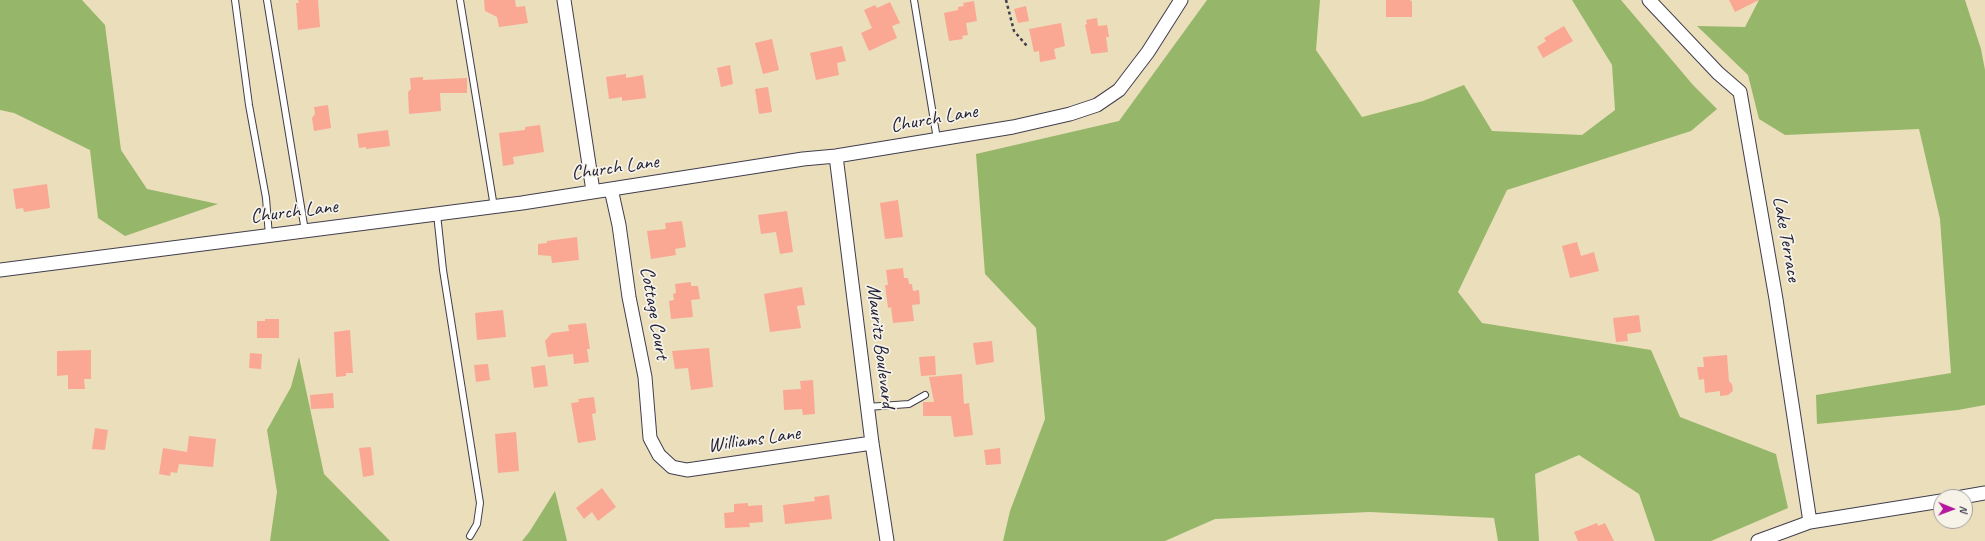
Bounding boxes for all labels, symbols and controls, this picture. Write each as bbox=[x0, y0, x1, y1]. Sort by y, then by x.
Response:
street label: Church Lane bbox=[889, 100, 979, 138]
street label: Church Lane bbox=[570, 150, 660, 186]
street label: Church Lane bbox=[249, 195, 339, 229]
street label: Lake Terrace bbox=[1767, 195, 1805, 283]
street label: Cottage Court bbox=[634, 265, 674, 361]
street label: Mauritz Boulevard bbox=[861, 283, 899, 409]
street label: Williams Lane bbox=[706, 422, 802, 458]
north arrow bbox=[1933, 489, 1973, 529]
text: N bbox=[1957, 506, 1971, 513]

